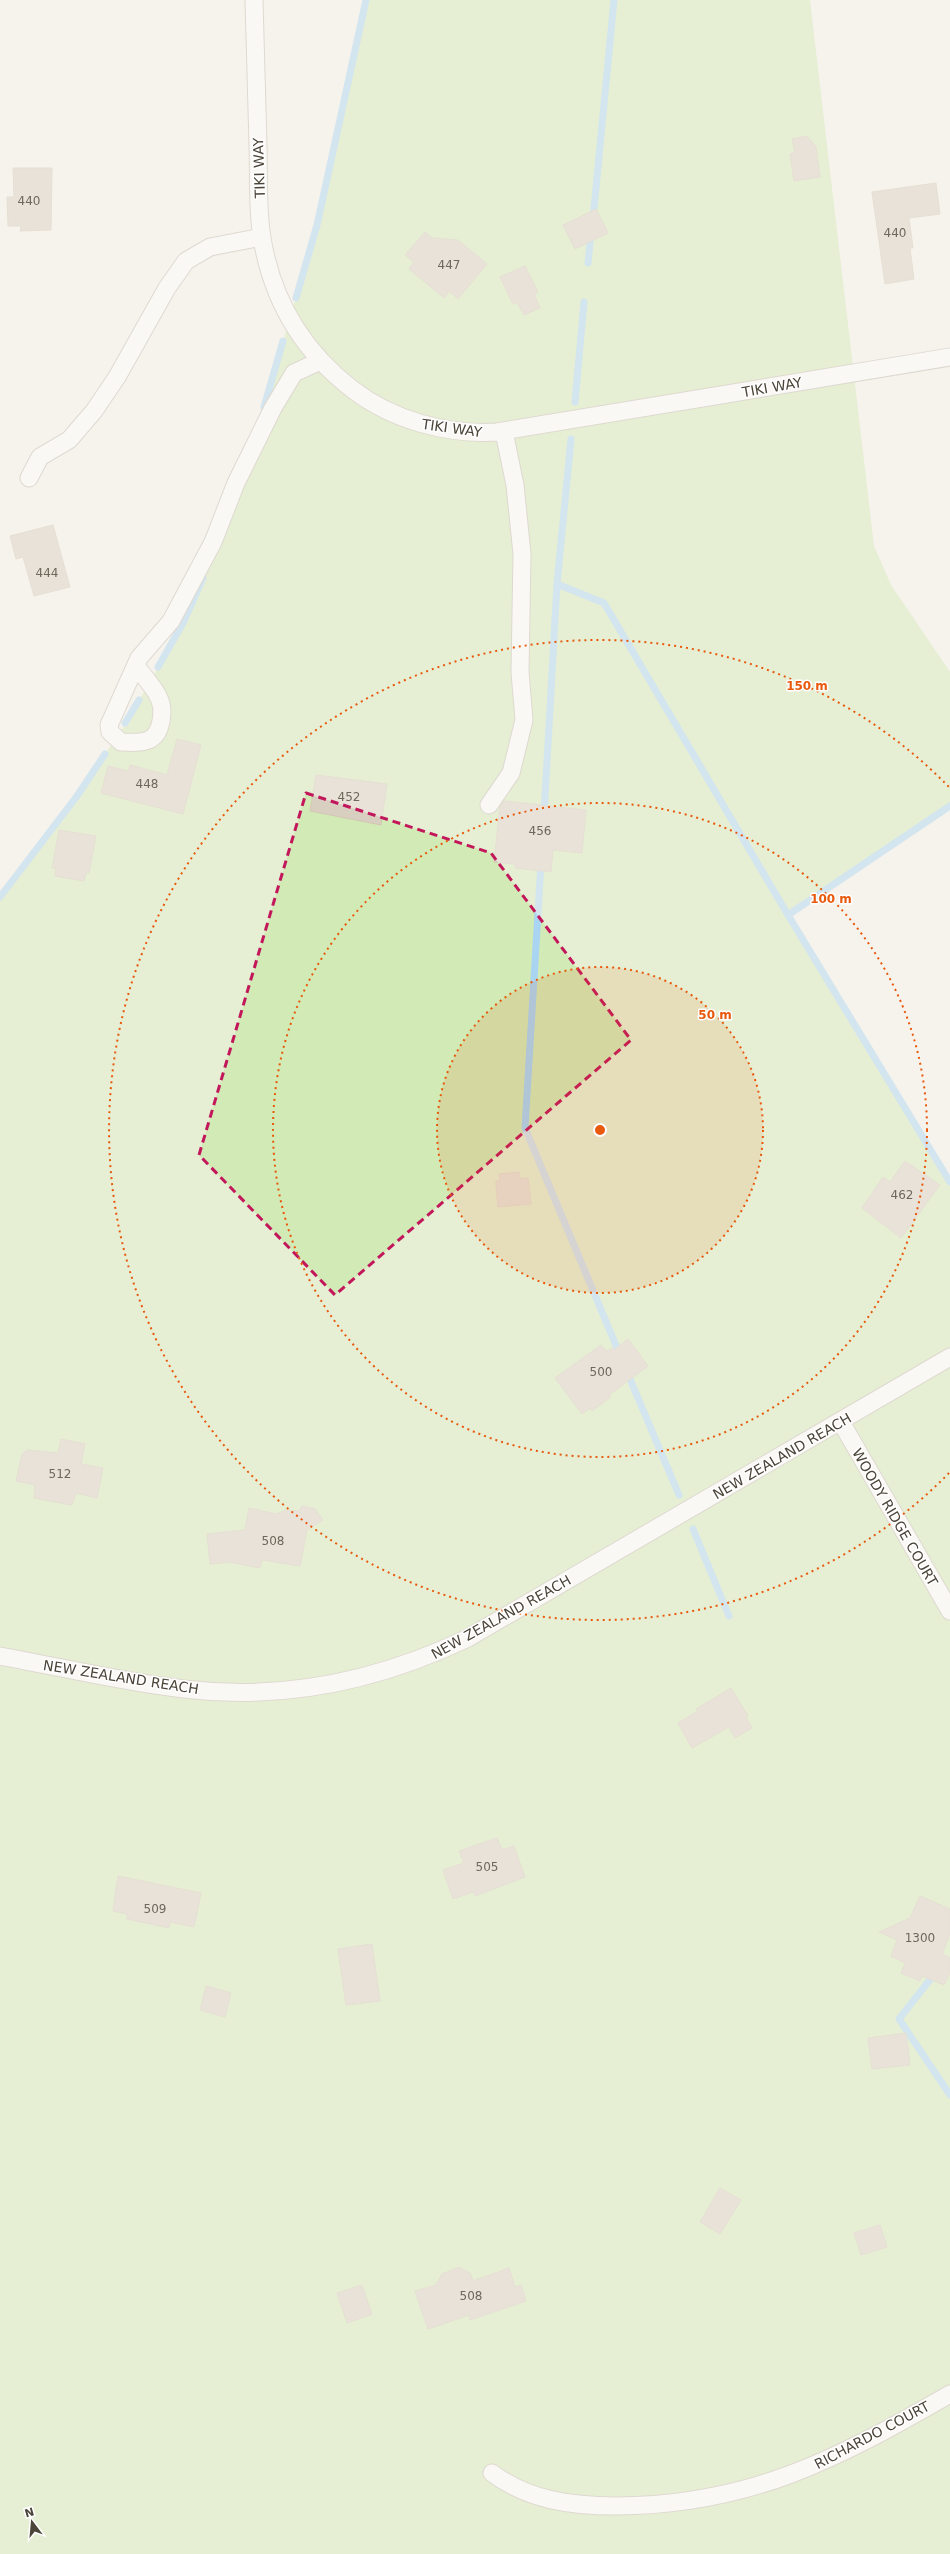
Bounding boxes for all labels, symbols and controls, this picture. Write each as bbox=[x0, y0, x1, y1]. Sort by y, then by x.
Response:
street label: TIKI WAY bbox=[250, 137, 268, 200]
house number: 440 bbox=[18, 194, 40, 208]
house number: 440 bbox=[884, 226, 906, 240]
house number: 447 bbox=[438, 258, 460, 272]
street label: TIKI WAY bbox=[740, 374, 804, 400]
street label: TIKI WAY bbox=[420, 416, 484, 440]
house number: 444 bbox=[36, 566, 58, 580]
text: 150 m bbox=[786, 679, 828, 693]
house number: 448 bbox=[136, 777, 158, 791]
house number: 452 bbox=[338, 790, 360, 804]
house number: 456 bbox=[529, 824, 551, 838]
text: 100 m bbox=[810, 892, 852, 906]
text: 50 m bbox=[698, 1008, 732, 1022]
centre of rings bbox=[593, 1123, 607, 1137]
house number: 462 bbox=[891, 1188, 913, 1202]
house number: 500 bbox=[590, 1365, 612, 1379]
street label: NEW ZEALAND REACH bbox=[710, 1410, 854, 1502]
street label: WOODY RIDGE COURT bbox=[849, 1445, 941, 1589]
house number: 512 bbox=[49, 1467, 71, 1481]
house number: 508 bbox=[262, 1534, 284, 1548]
street label: NEW ZEALAND REACH bbox=[428, 1572, 574, 1662]
street label: NEW ZEALAND REACH bbox=[42, 1657, 200, 1697]
house number: 505 bbox=[476, 1860, 498, 1874]
house number: 509 bbox=[144, 1902, 166, 1916]
house number: 1300 bbox=[905, 1931, 935, 1945]
house number: 508 bbox=[460, 2289, 482, 2303]
street label: RICHARDO COURT bbox=[812, 2398, 933, 2472]
north arrow bbox=[12, 2502, 52, 2542]
text: N bbox=[23, 2505, 36, 2520]

